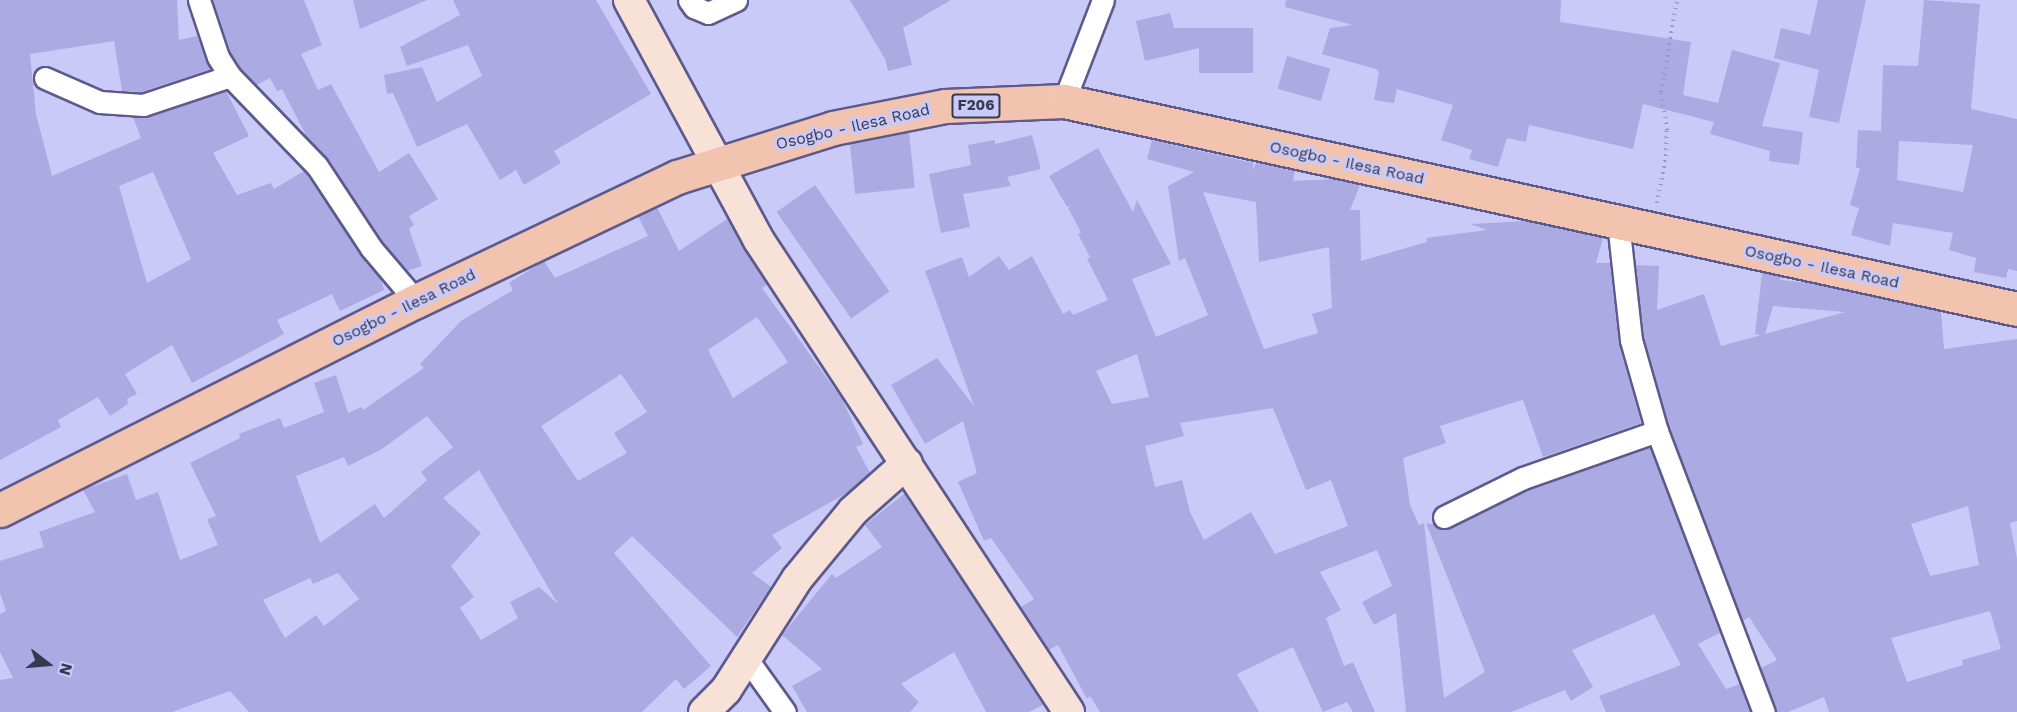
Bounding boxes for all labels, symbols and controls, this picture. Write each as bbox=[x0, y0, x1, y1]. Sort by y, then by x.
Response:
road number: F206 bbox=[950, 94, 1002, 118]
street label: Osogbo - Ilesa Road bbox=[774, 100, 932, 154]
street label: Osogbo - Ilesa Road bbox=[1268, 137, 1426, 189]
street label: Osogbo - Ilesa Road bbox=[1743, 241, 1901, 293]
street label: Osogbo - Ilesa Road bbox=[329, 265, 479, 351]
north arrow bbox=[18, 634, 78, 694]
text: N bbox=[55, 661, 77, 677]

